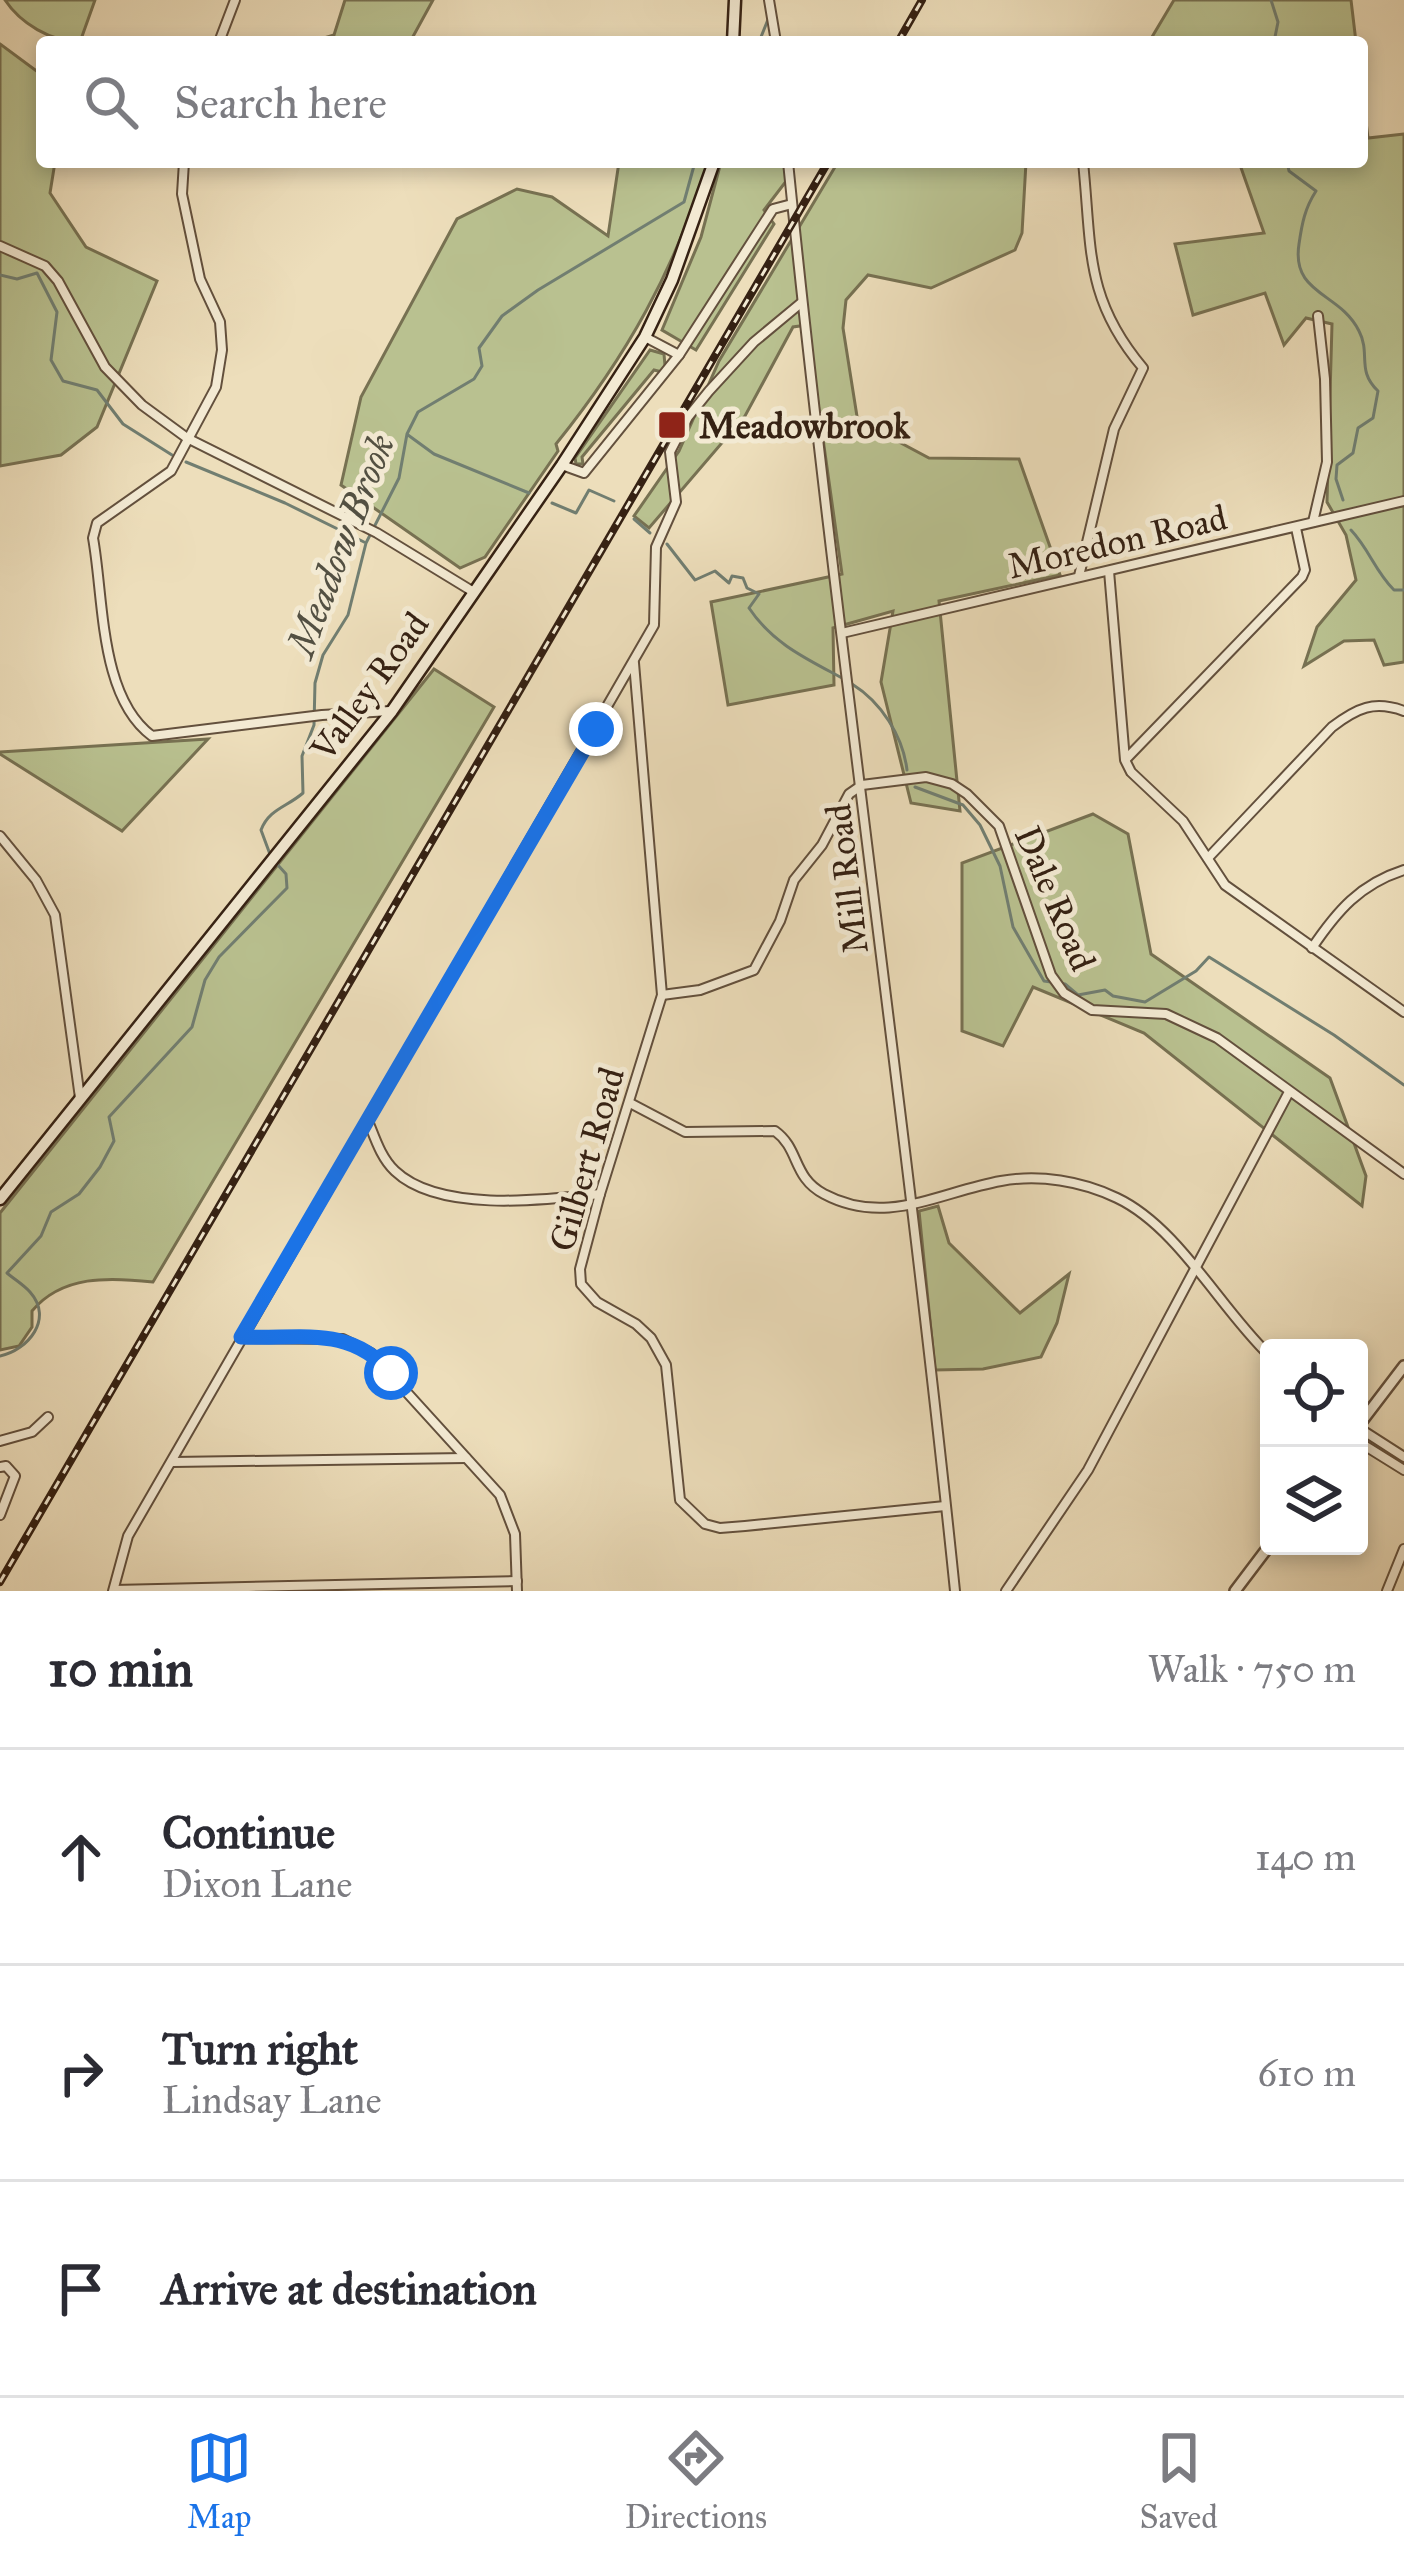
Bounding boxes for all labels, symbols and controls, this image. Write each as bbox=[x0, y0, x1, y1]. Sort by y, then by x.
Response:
search box bbox=[36, 36, 1368, 168]
icon: search bbox=[78, 69, 144, 135]
text: Search here bbox=[174, 75, 387, 130]
place label: Meadowbrook bbox=[699, 404, 911, 448]
marker: Meadowbrook bbox=[656, 409, 688, 441]
water label: Meadow Brook bbox=[275, 428, 405, 667]
street label: Moredon Road bbox=[1003, 495, 1231, 589]
street label: Valley Road bbox=[301, 604, 438, 770]
route end bbox=[569, 702, 623, 756]
street label: Mill Road bbox=[816, 801, 878, 956]
street label: Dale Road bbox=[1005, 820, 1105, 977]
street label: Gilbert Road bbox=[540, 1062, 634, 1256]
map controls bbox=[1260, 1339, 1368, 1555]
button: locate bbox=[1260, 1339, 1368, 1447]
route start bbox=[364, 1346, 418, 1400]
button: layers bbox=[1260, 1447, 1368, 1555]
text: 10 min bbox=[48, 1638, 193, 1700]
text: Walk · 750 m bbox=[1148, 1645, 1356, 1693]
text: Continue bbox=[162, 1805, 335, 1860]
icon: ahead bbox=[48, 1824, 114, 1890]
text: 140 m bbox=[1255, 1833, 1356, 1881]
text: Dixon Lane bbox=[162, 1860, 353, 1908]
text: Turn right bbox=[162, 2021, 358, 2076]
icon: right bbox=[48, 2040, 114, 2106]
text: 610 m bbox=[1257, 2049, 1356, 2097]
text: Lindsay Lane bbox=[162, 2076, 382, 2124]
icon: arrive bbox=[48, 2256, 114, 2322]
text: Arrive at destination bbox=[162, 2261, 537, 2316]
tab: Map bbox=[186, 2425, 252, 2537]
tab: Directions bbox=[625, 2425, 767, 2537]
tab: Saved bbox=[1139, 2425, 1218, 2537]

